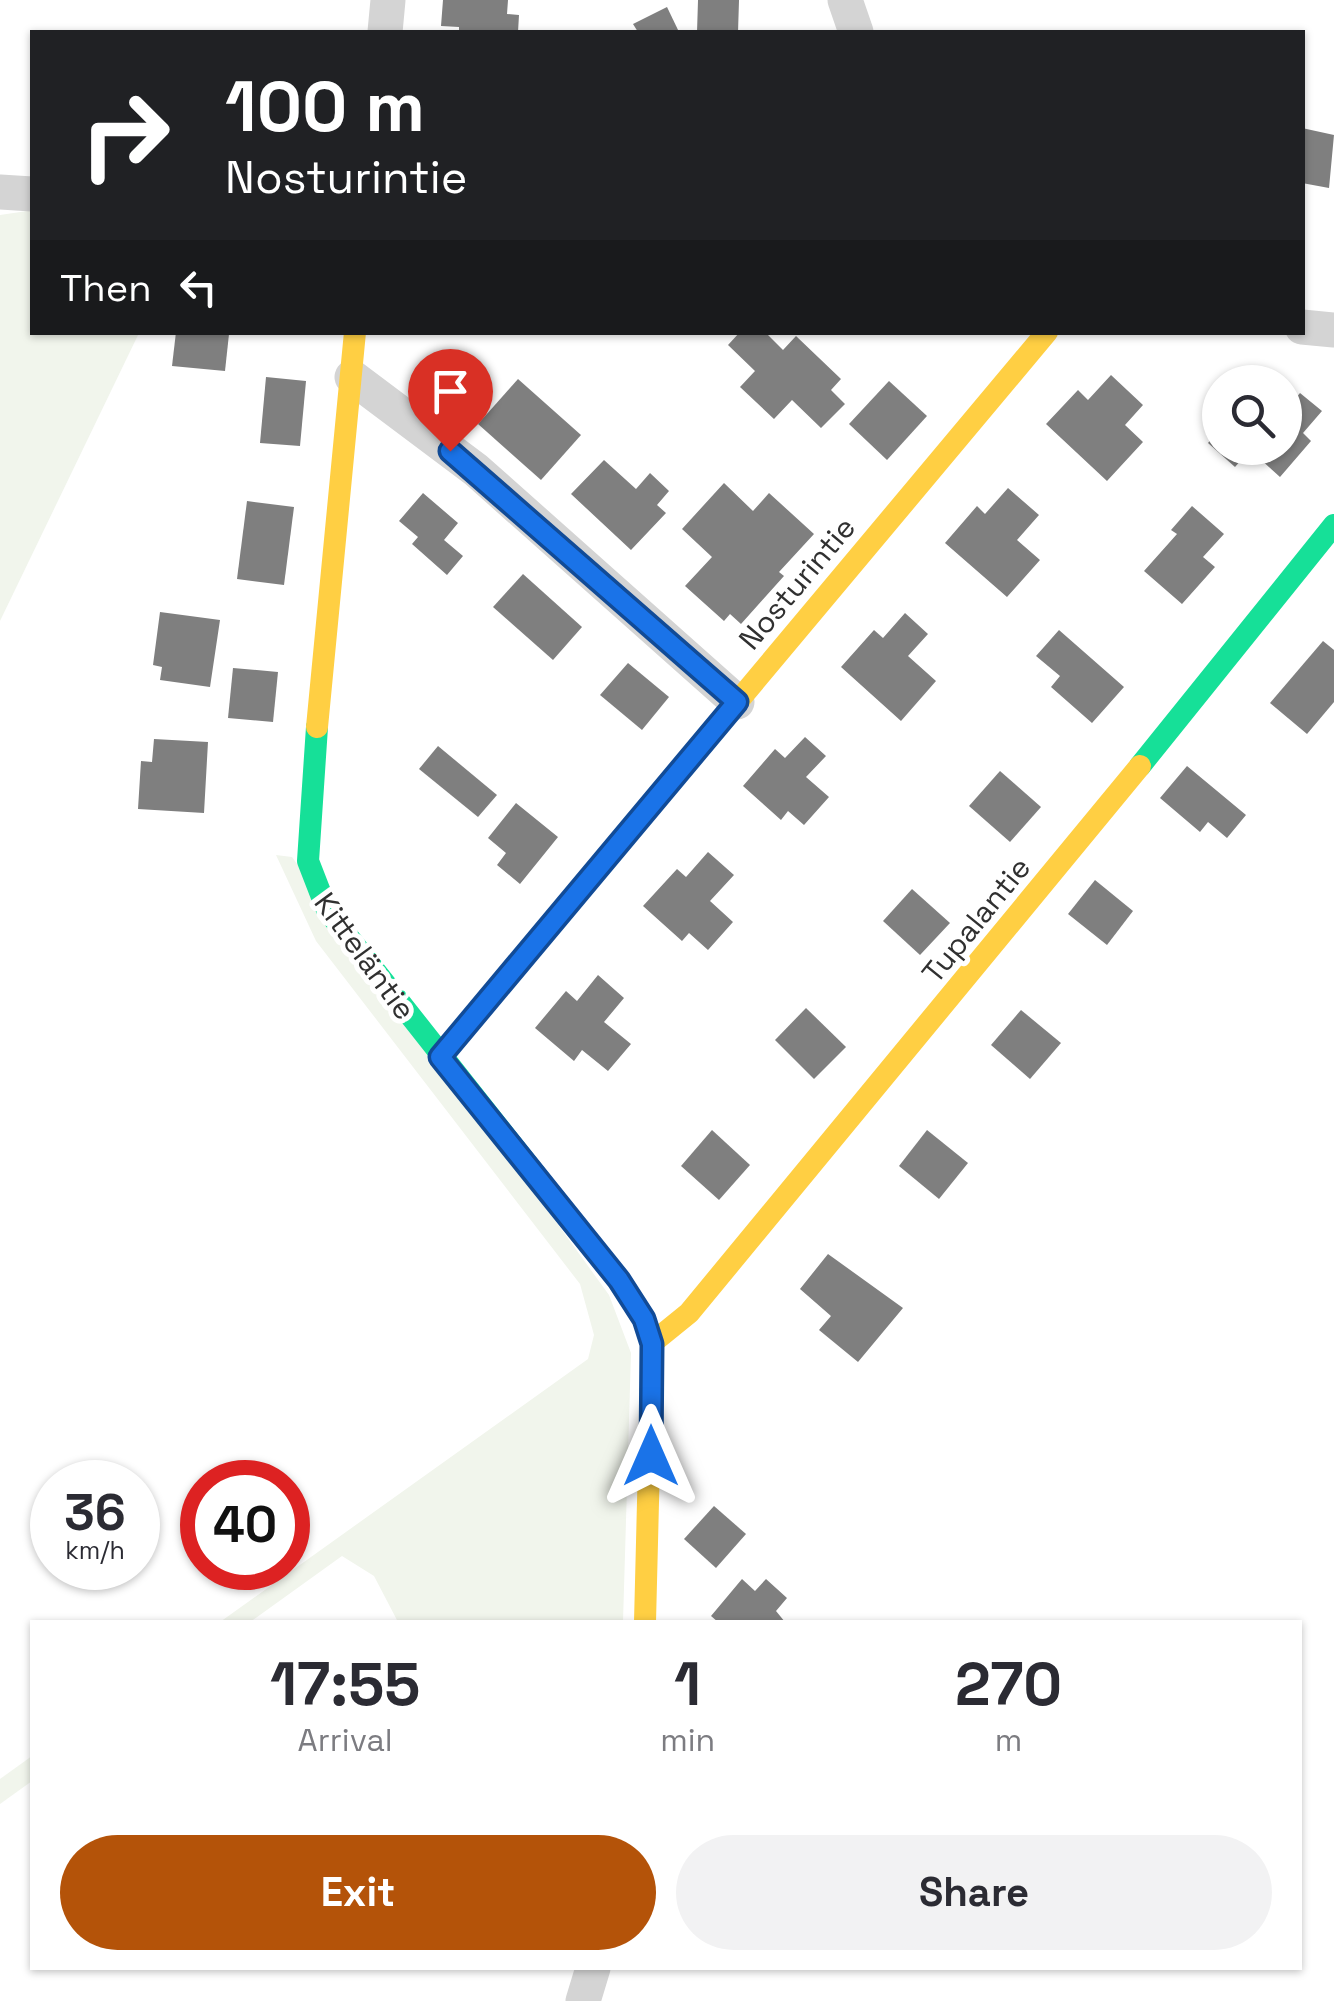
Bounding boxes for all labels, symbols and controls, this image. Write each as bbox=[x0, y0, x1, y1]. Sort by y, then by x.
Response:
text: 100 m bbox=[225, 62, 425, 151]
icon: right bbox=[60, 70, 190, 200]
text: Nosturintie bbox=[225, 149, 467, 206]
icon: left bbox=[171, 260, 226, 315]
text: Then bbox=[60, 264, 151, 312]
pin bbox=[408, 349, 493, 452]
icon: arrive bbox=[423, 364, 478, 419]
map controls bbox=[1202, 365, 1302, 465]
button: search bbox=[1202, 365, 1302, 465]
street label: Nosturintie bbox=[730, 509, 864, 657]
street label: Tupalantie bbox=[913, 849, 1039, 991]
street label: Kitteläntie bbox=[306, 885, 424, 1027]
position arrow bbox=[599, 1404, 703, 1508]
speed limit sign: 40 bbox=[180, 1460, 310, 1590]
text: 36 bbox=[64, 1481, 126, 1545]
text: km/h bbox=[65, 1534, 125, 1566]
text: 17:55 bbox=[270, 1646, 420, 1723]
text: 1 bbox=[674, 1646, 701, 1723]
text: 270 bbox=[955, 1646, 1062, 1723]
text: Arrival bbox=[298, 1720, 393, 1760]
text: min bbox=[660, 1720, 715, 1760]
text: m bbox=[995, 1720, 1022, 1760]
button: Exit bbox=[60, 1835, 656, 1950]
button: Share bbox=[676, 1835, 1272, 1950]

